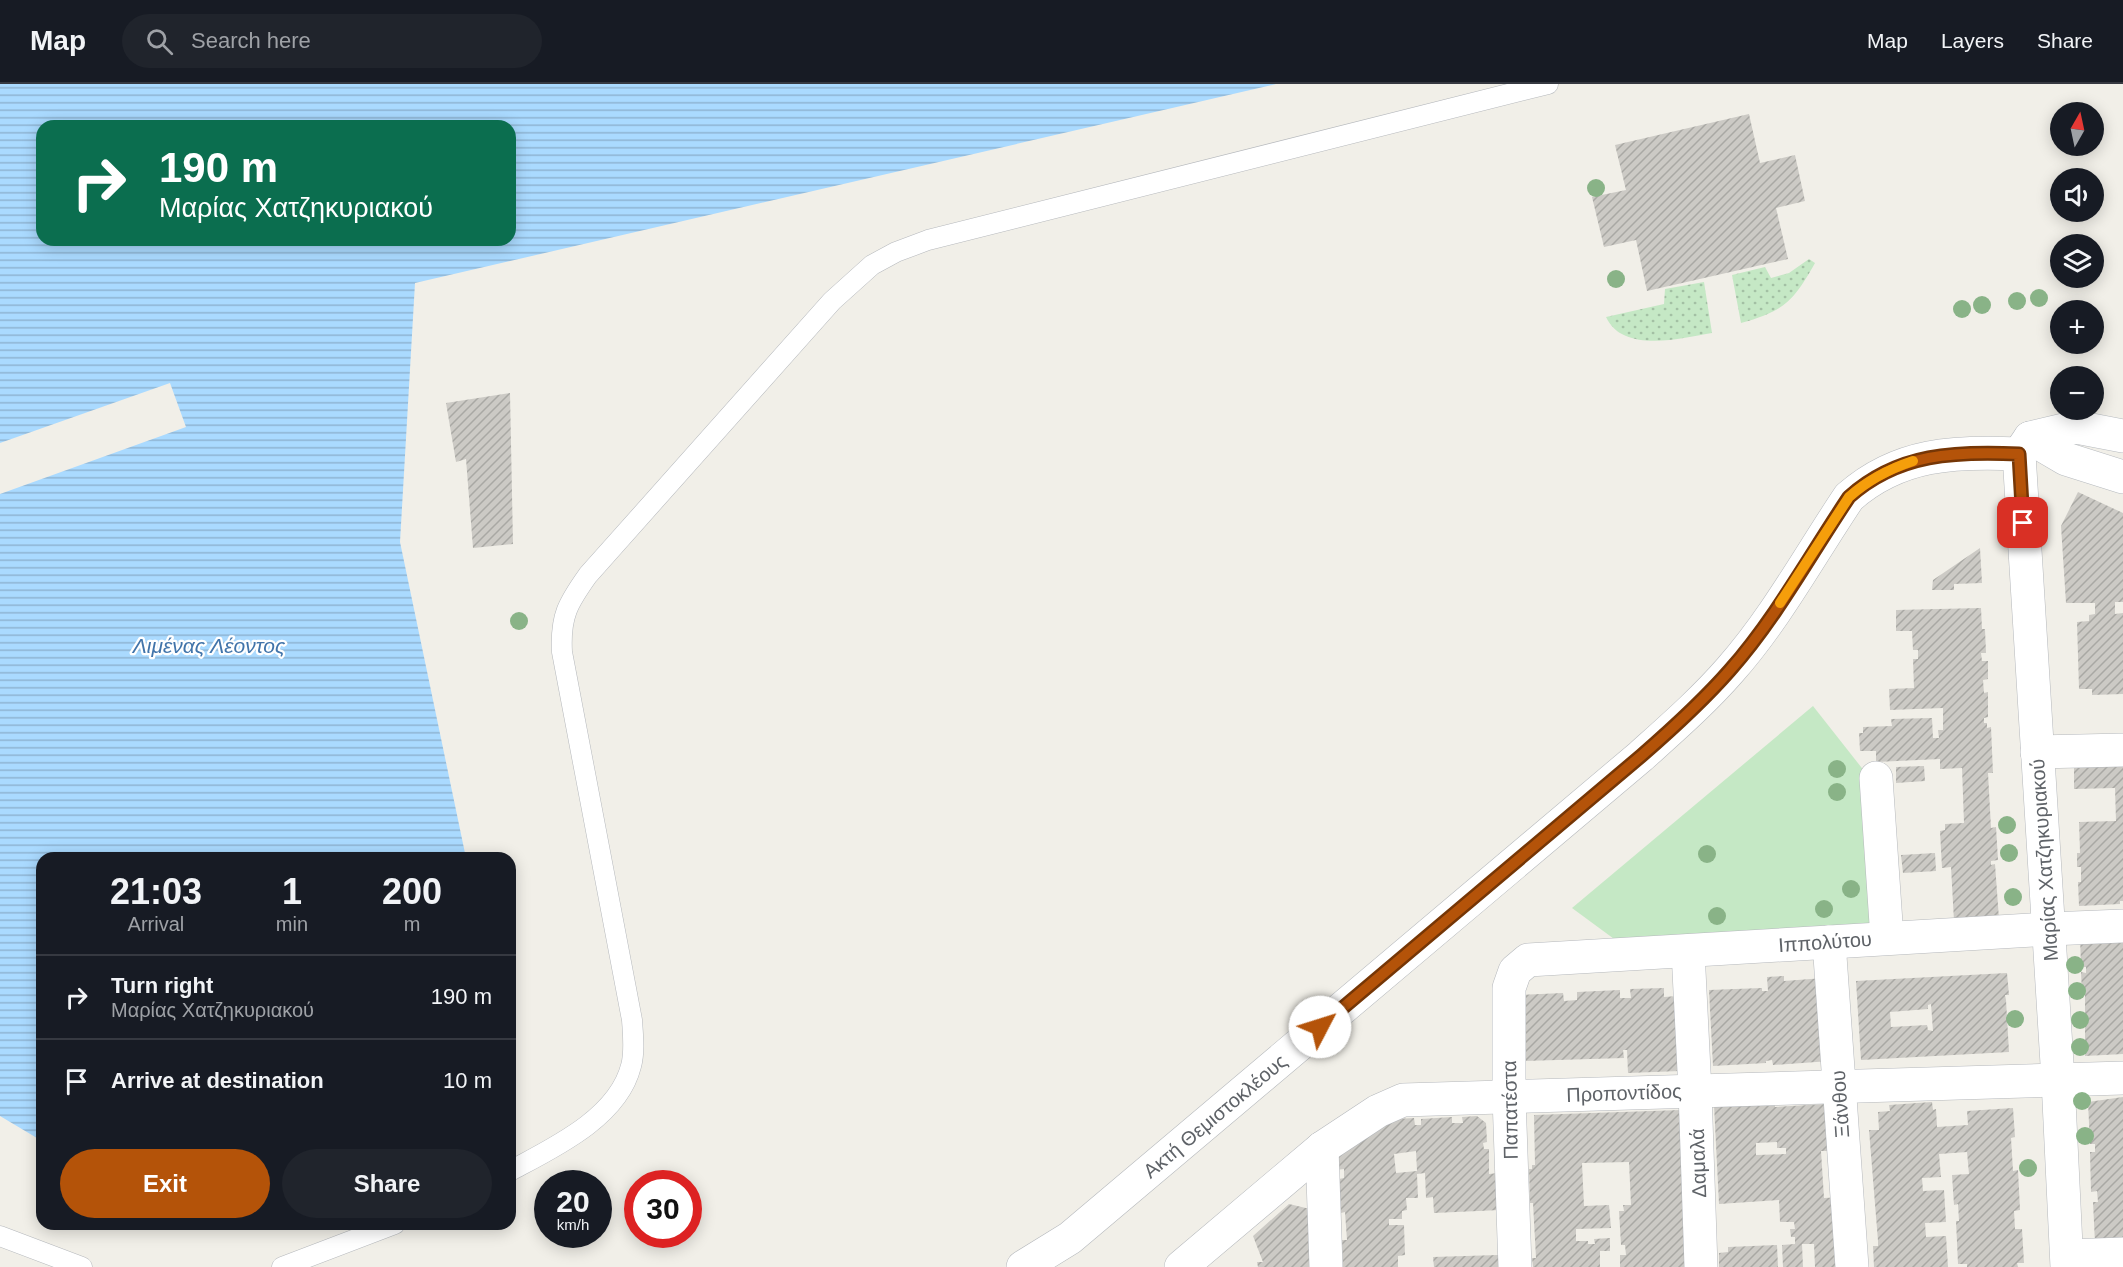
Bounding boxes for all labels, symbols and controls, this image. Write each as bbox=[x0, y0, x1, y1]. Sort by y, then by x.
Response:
search box bbox=[122, 14, 542, 68]
text: Map bbox=[30, 25, 86, 56]
icon: search bbox=[143, 25, 176, 58]
text: Search here bbox=[191, 28, 311, 53]
text: Map bbox=[1867, 29, 1908, 52]
text: Layers bbox=[1941, 29, 2004, 52]
text: Share bbox=[2037, 29, 2093, 52]
north arrow bbox=[2050, 102, 2104, 156]
map controls bbox=[2050, 102, 2104, 420]
icon: right bbox=[60, 144, 138, 222]
text: 190 m bbox=[159, 144, 278, 191]
button: sound bbox=[2050, 168, 2104, 222]
text: Μαρίας Χατζηκυριακού bbox=[159, 193, 433, 223]
button: layers bbox=[2050, 234, 2104, 288]
button: + bbox=[2050, 300, 2104, 354]
button: − bbox=[2050, 366, 2104, 420]
pin bbox=[1997, 497, 2048, 548]
icon: arrive bbox=[2006, 506, 2039, 539]
water label: Λιμένας Λέοντος bbox=[132, 634, 286, 657]
street label: Μαρίας Χατζηκυριακού bbox=[2026, 758, 2062, 962]
text: 21:03 bbox=[110, 871, 202, 912]
text: 1 bbox=[282, 871, 302, 912]
text: 200 bbox=[382, 871, 442, 912]
text: Arrival bbox=[128, 913, 184, 935]
text: min bbox=[276, 913, 308, 935]
text: m bbox=[404, 913, 420, 935]
street label: Ιππολύτου bbox=[1777, 928, 1873, 956]
text: Turn right bbox=[111, 973, 213, 998]
icon: right bbox=[60, 981, 93, 1014]
text: 190 m bbox=[431, 984, 492, 1009]
position arrow bbox=[1288, 995, 1352, 1059]
text: Μαρίας Χατζηκυριακού bbox=[111, 999, 314, 1021]
street label: Ακτή Θεμιστοκλέους bbox=[1139, 1049, 1291, 1182]
street label: Παπατέστα bbox=[1498, 1060, 1522, 1160]
icon: arrive bbox=[60, 1065, 93, 1098]
text: Arrive at destination bbox=[111, 1068, 324, 1093]
text: 10 m bbox=[443, 1068, 492, 1093]
street label: Ξάνθου bbox=[1827, 1069, 1853, 1139]
street label: Προποντίδος bbox=[1566, 1080, 1682, 1106]
street label: Δαμαλά bbox=[1686, 1128, 1710, 1198]
button: Exit bbox=[60, 1149, 270, 1218]
button: Share bbox=[282, 1149, 492, 1218]
speed limit sign: 30 bbox=[624, 1170, 702, 1248]
text: 20 bbox=[556, 1185, 590, 1218]
text: km/h bbox=[557, 1216, 589, 1233]

